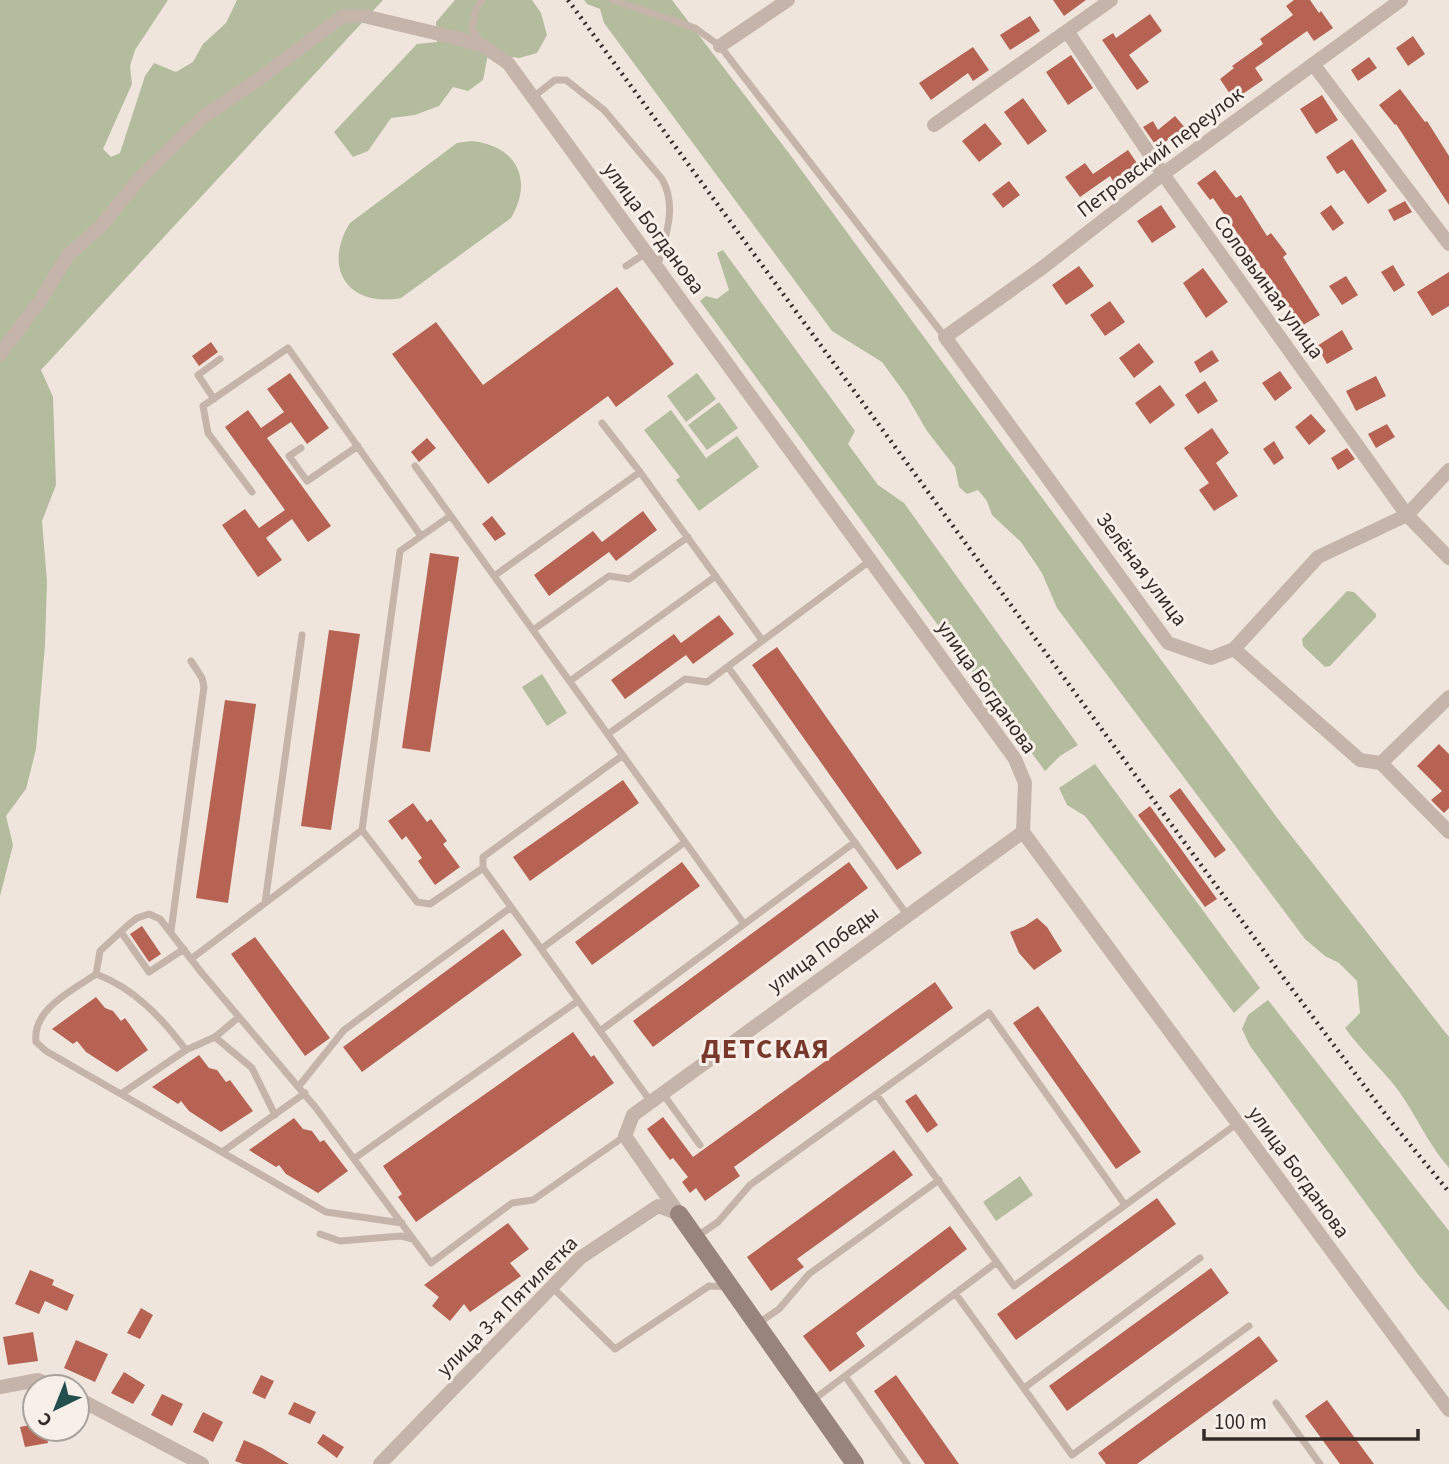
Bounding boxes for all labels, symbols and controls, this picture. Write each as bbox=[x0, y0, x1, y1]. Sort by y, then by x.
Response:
street label: Петровский переулок bbox=[1070, 79, 1250, 225]
street label: улица Богданова bbox=[596, 156, 712, 300]
street label: Соловьиная улица bbox=[1207, 209, 1331, 365]
street label: Зелёная улица bbox=[1089, 506, 1195, 632]
street label: улица Богданова bbox=[930, 614, 1044, 760]
street label: улица Победы bbox=[761, 898, 885, 1000]
district label: ДЕТСКАЯ bbox=[701, 1029, 831, 1069]
street label: улица Богданова bbox=[1241, 1100, 1357, 1244]
street label: улица 3-я Пятилетка bbox=[430, 1229, 584, 1383]
north arrow bbox=[21, 1373, 91, 1443]
scale bar bbox=[1204, 1398, 1418, 1442]
text: С bbox=[32, 1406, 59, 1433]
text: 100 m bbox=[1214, 1407, 1267, 1437]

